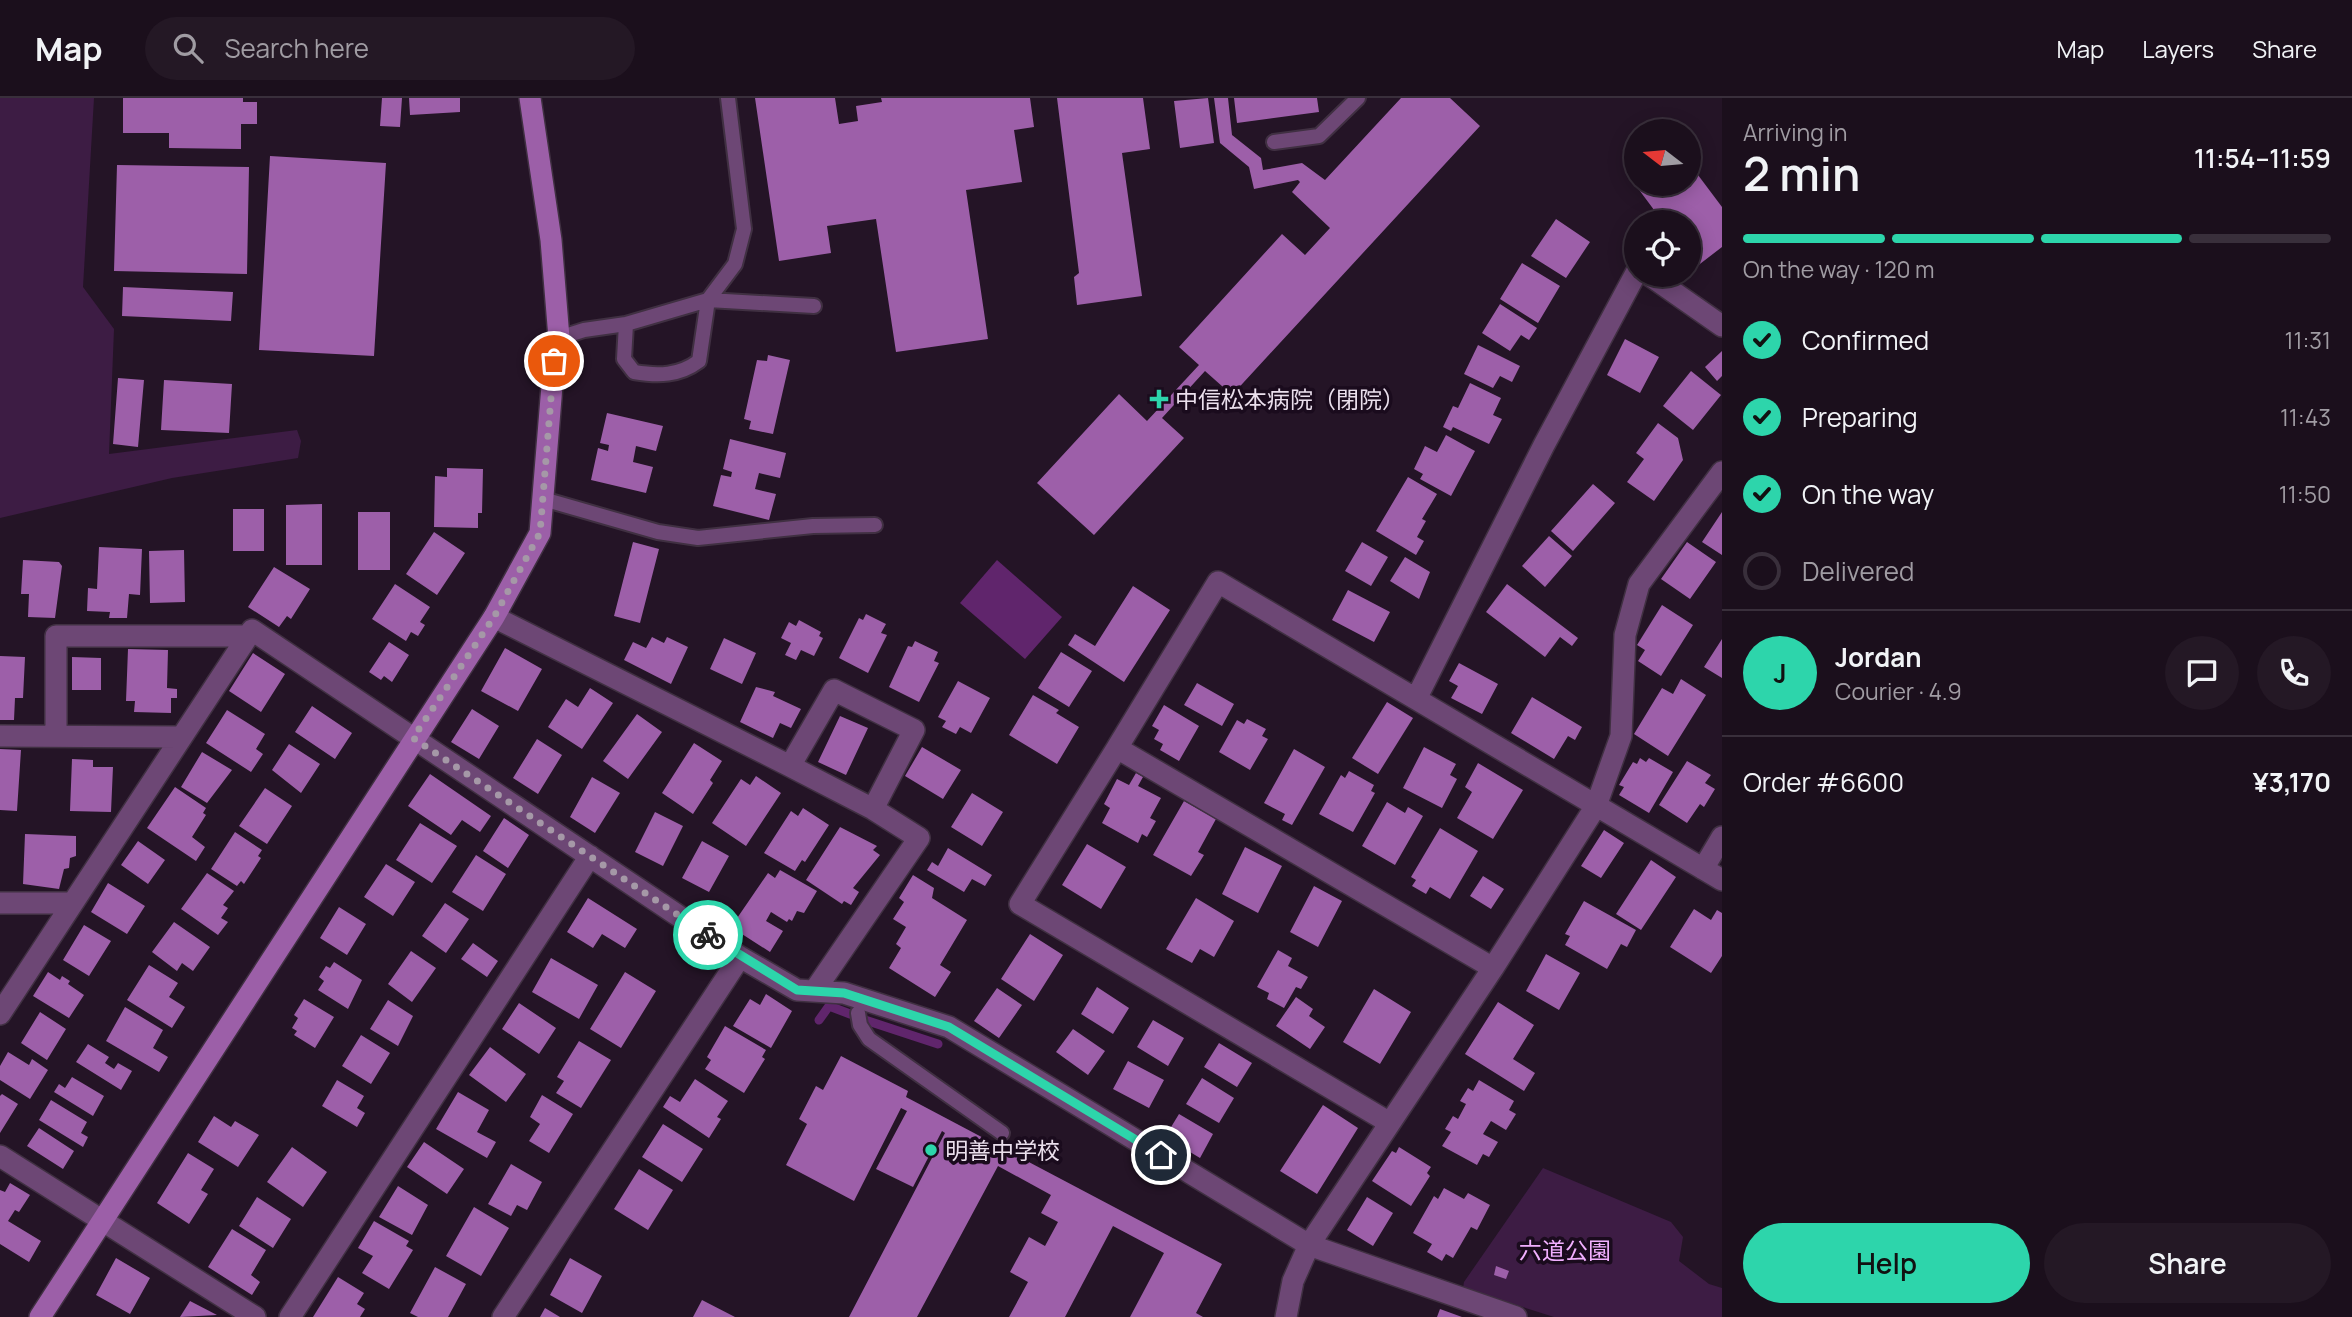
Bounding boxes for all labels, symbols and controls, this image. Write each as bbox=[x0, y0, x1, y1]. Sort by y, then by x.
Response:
search box bbox=[145, 17, 635, 80]
text: Map bbox=[35, 26, 103, 71]
icon: search bbox=[169, 29, 207, 67]
text: Search here bbox=[225, 30, 369, 66]
text: Map bbox=[2057, 32, 2104, 65]
text: Layers bbox=[2142, 32, 2214, 65]
text: Share bbox=[2252, 32, 2317, 65]
text: Arriving in bbox=[1743, 116, 1848, 148]
north arrow bbox=[1624, 119, 1701, 196]
map controls bbox=[1624, 119, 1701, 287]
text: 11:54–11:59 bbox=[2194, 140, 2331, 176]
text: 2 min bbox=[1743, 142, 1860, 205]
button: locate bbox=[1624, 210, 1701, 287]
text: On the way · 120 m bbox=[1743, 253, 1935, 285]
icon: check bbox=[1743, 321, 1781, 359]
text: Confirmed bbox=[1802, 322, 1929, 358]
text: 11:31 bbox=[2284, 324, 2331, 356]
pin bbox=[524, 331, 584, 391]
icon: bag bbox=[535, 342, 573, 380]
place label: 中信松本病院（閉院） bbox=[1175, 383, 1405, 415]
marker: 中信松本病院（閉院） bbox=[1149, 389, 1169, 409]
icon: check bbox=[1743, 398, 1781, 436]
text: Preparing bbox=[1802, 399, 1918, 435]
text: 11:43 bbox=[2280, 401, 2331, 433]
icon: check bbox=[1743, 475, 1781, 513]
text: On the way bbox=[1802, 476, 1934, 512]
text: 11:50 bbox=[2279, 478, 2331, 510]
text: Delivered bbox=[1802, 553, 1914, 589]
button: chat bbox=[2165, 636, 2239, 710]
button: phone bbox=[2257, 636, 2331, 710]
text: Jordan bbox=[1835, 639, 1921, 675]
text: J bbox=[1773, 655, 1787, 691]
text: Courier · 4.9 bbox=[1835, 675, 1962, 707]
text: Order #6600 bbox=[1743, 764, 1904, 800]
text: ¥3,170 bbox=[2253, 764, 2331, 800]
courier bbox=[673, 900, 743, 970]
icon: bike bbox=[689, 916, 727, 954]
pin bbox=[1131, 1125, 1191, 1185]
place label: 明善中学校 bbox=[945, 1134, 1060, 1166]
icon: home bbox=[1142, 1136, 1180, 1174]
marker: 明善中学校 bbox=[923, 1142, 939, 1158]
button: Help bbox=[1743, 1223, 2030, 1303]
button: Share bbox=[2044, 1223, 2331, 1303]
park label: 六道公園 bbox=[1519, 1234, 1611, 1266]

